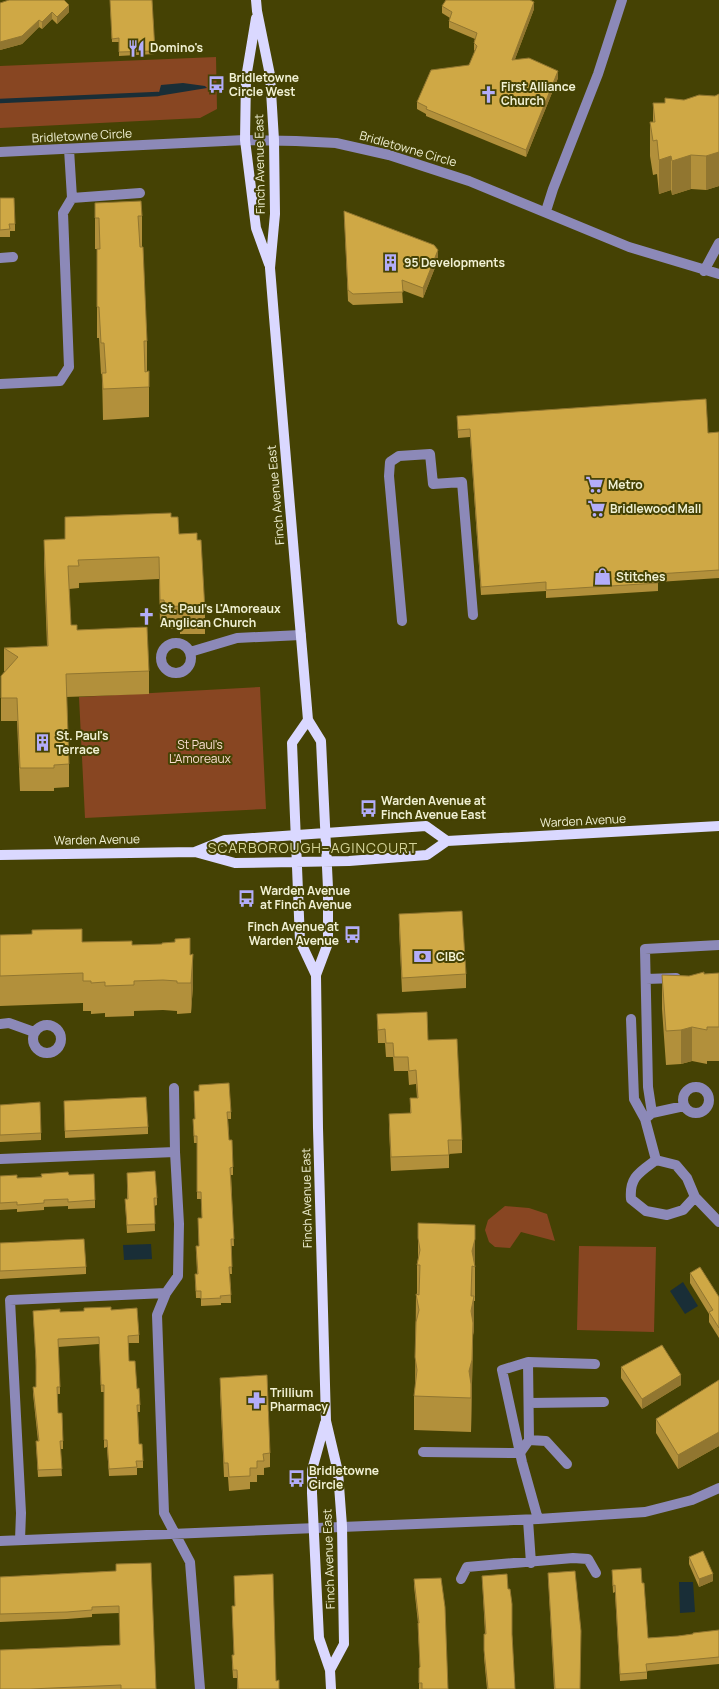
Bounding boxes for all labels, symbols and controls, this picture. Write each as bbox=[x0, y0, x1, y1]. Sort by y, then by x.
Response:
restaurant icon: Domino's bbox=[127, 38, 147, 58]
place label: Domino's bbox=[150, 39, 204, 56]
place label: Bridletowne Circle West bbox=[229, 69, 299, 100]
bus stop icon: Bridletowne Circle West bbox=[206, 75, 226, 95]
place label: First Alliance Church bbox=[501, 78, 576, 109]
church icon: First Alliance Church bbox=[478, 84, 498, 104]
street label: Finch Avenue East bbox=[250, 114, 269, 214]
street label: Bridletowne Circle bbox=[31, 124, 133, 147]
street label: Bridletowne Circle bbox=[358, 127, 459, 171]
building icon: 95 Developments bbox=[381, 253, 401, 273]
place label: 95 Developments bbox=[404, 254, 506, 271]
street label: Finch Avenue East bbox=[263, 444, 288, 546]
supermarket icon: Metro bbox=[585, 475, 605, 495]
place label: Metro bbox=[608, 476, 643, 493]
supermarket icon: Bridlewood Mall bbox=[587, 499, 607, 519]
place label: Bridlewood Mall bbox=[610, 500, 701, 517]
shop icon: Stitches bbox=[593, 567, 613, 587]
place label: Stitches bbox=[616, 568, 666, 585]
place label: St. Paul's L'Amoreaux Anglican Church bbox=[160, 600, 281, 631]
church icon: St. Paul's L'Amoreaux Anglican Church bbox=[137, 606, 157, 626]
place label: St. Paul's Terrace bbox=[56, 727, 109, 758]
building icon: St. Paul's Terrace bbox=[33, 733, 53, 753]
park label: St Paul's L'Amoreaux bbox=[169, 736, 232, 767]
place label: Warden Avenue at Finch Avenue East bbox=[381, 792, 486, 823]
bus stop icon: Warden Avenue at Finch Avenue East bbox=[358, 798, 378, 818]
street label: Warden Avenue bbox=[540, 810, 626, 831]
street label: Warden Avenue bbox=[54, 830, 140, 849]
district label: SCARBOROUGH–AGINCOURT bbox=[208, 838, 418, 857]
place label: Warden Avenue at Finch Avenue bbox=[260, 882, 352, 913]
bus stop icon: Warden Avenue at Finch Avenue bbox=[237, 888, 257, 908]
place label: Finch Avenue at Warden Avenue bbox=[247, 918, 339, 949]
bus stop icon: Finch Avenue at Warden Avenue bbox=[342, 924, 362, 944]
bank icon: CIBC bbox=[413, 947, 433, 967]
place label: CIBC bbox=[436, 948, 465, 965]
street label: Finch Avenue East bbox=[297, 1148, 316, 1248]
place label: Trillium Pharmacy bbox=[270, 1384, 328, 1415]
pharmacy icon: Trillium Pharmacy bbox=[247, 1390, 267, 1410]
place label: Bridletowne Circle bbox=[309, 1462, 379, 1493]
bus stop icon: Bridletowne Circle bbox=[286, 1468, 306, 1488]
street label: Finch Avenue East bbox=[318, 1508, 339, 1609]

